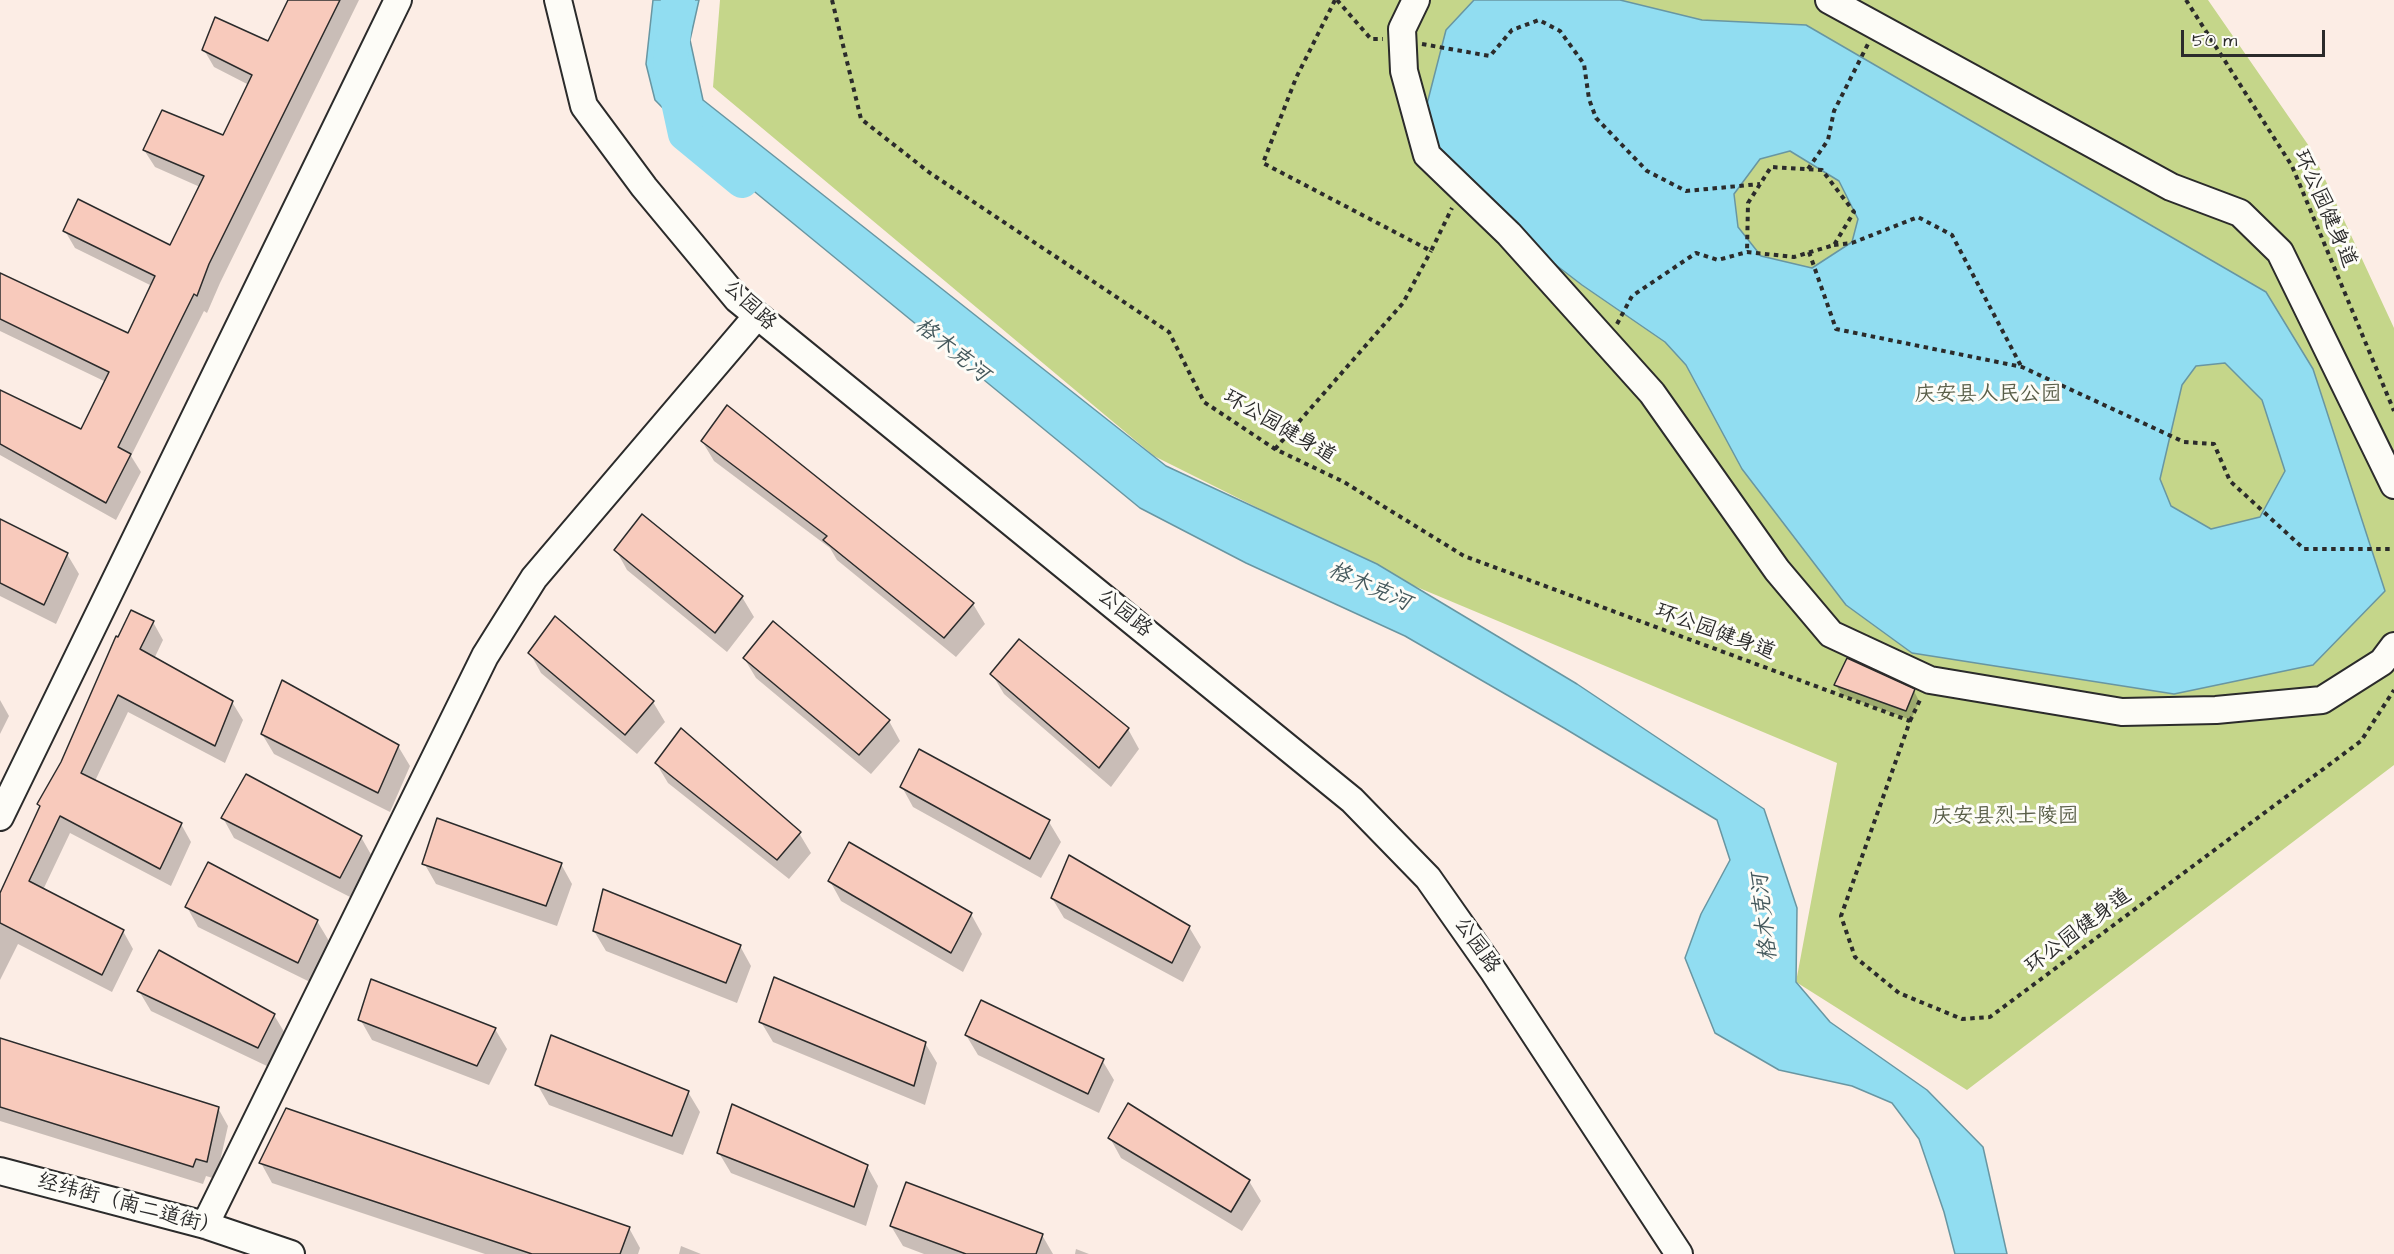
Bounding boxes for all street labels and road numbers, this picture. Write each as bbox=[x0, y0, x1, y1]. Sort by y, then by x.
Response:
street label: 环公园健身道 bbox=[2287, 146, 2361, 272]
street label: 公园路 bbox=[717, 275, 781, 337]
street label: 环公园健身道 bbox=[1218, 386, 1340, 470]
street label: 公园路 bbox=[1092, 584, 1156, 644]
street label: 环公园健身道 bbox=[1651, 600, 1779, 666]
street label: 环公园健身道 bbox=[2021, 884, 2137, 980]
street label: 公园路 bbox=[1448, 913, 1504, 979]
street label: 经纬街（南二道街） bbox=[34, 1169, 224, 1243]

